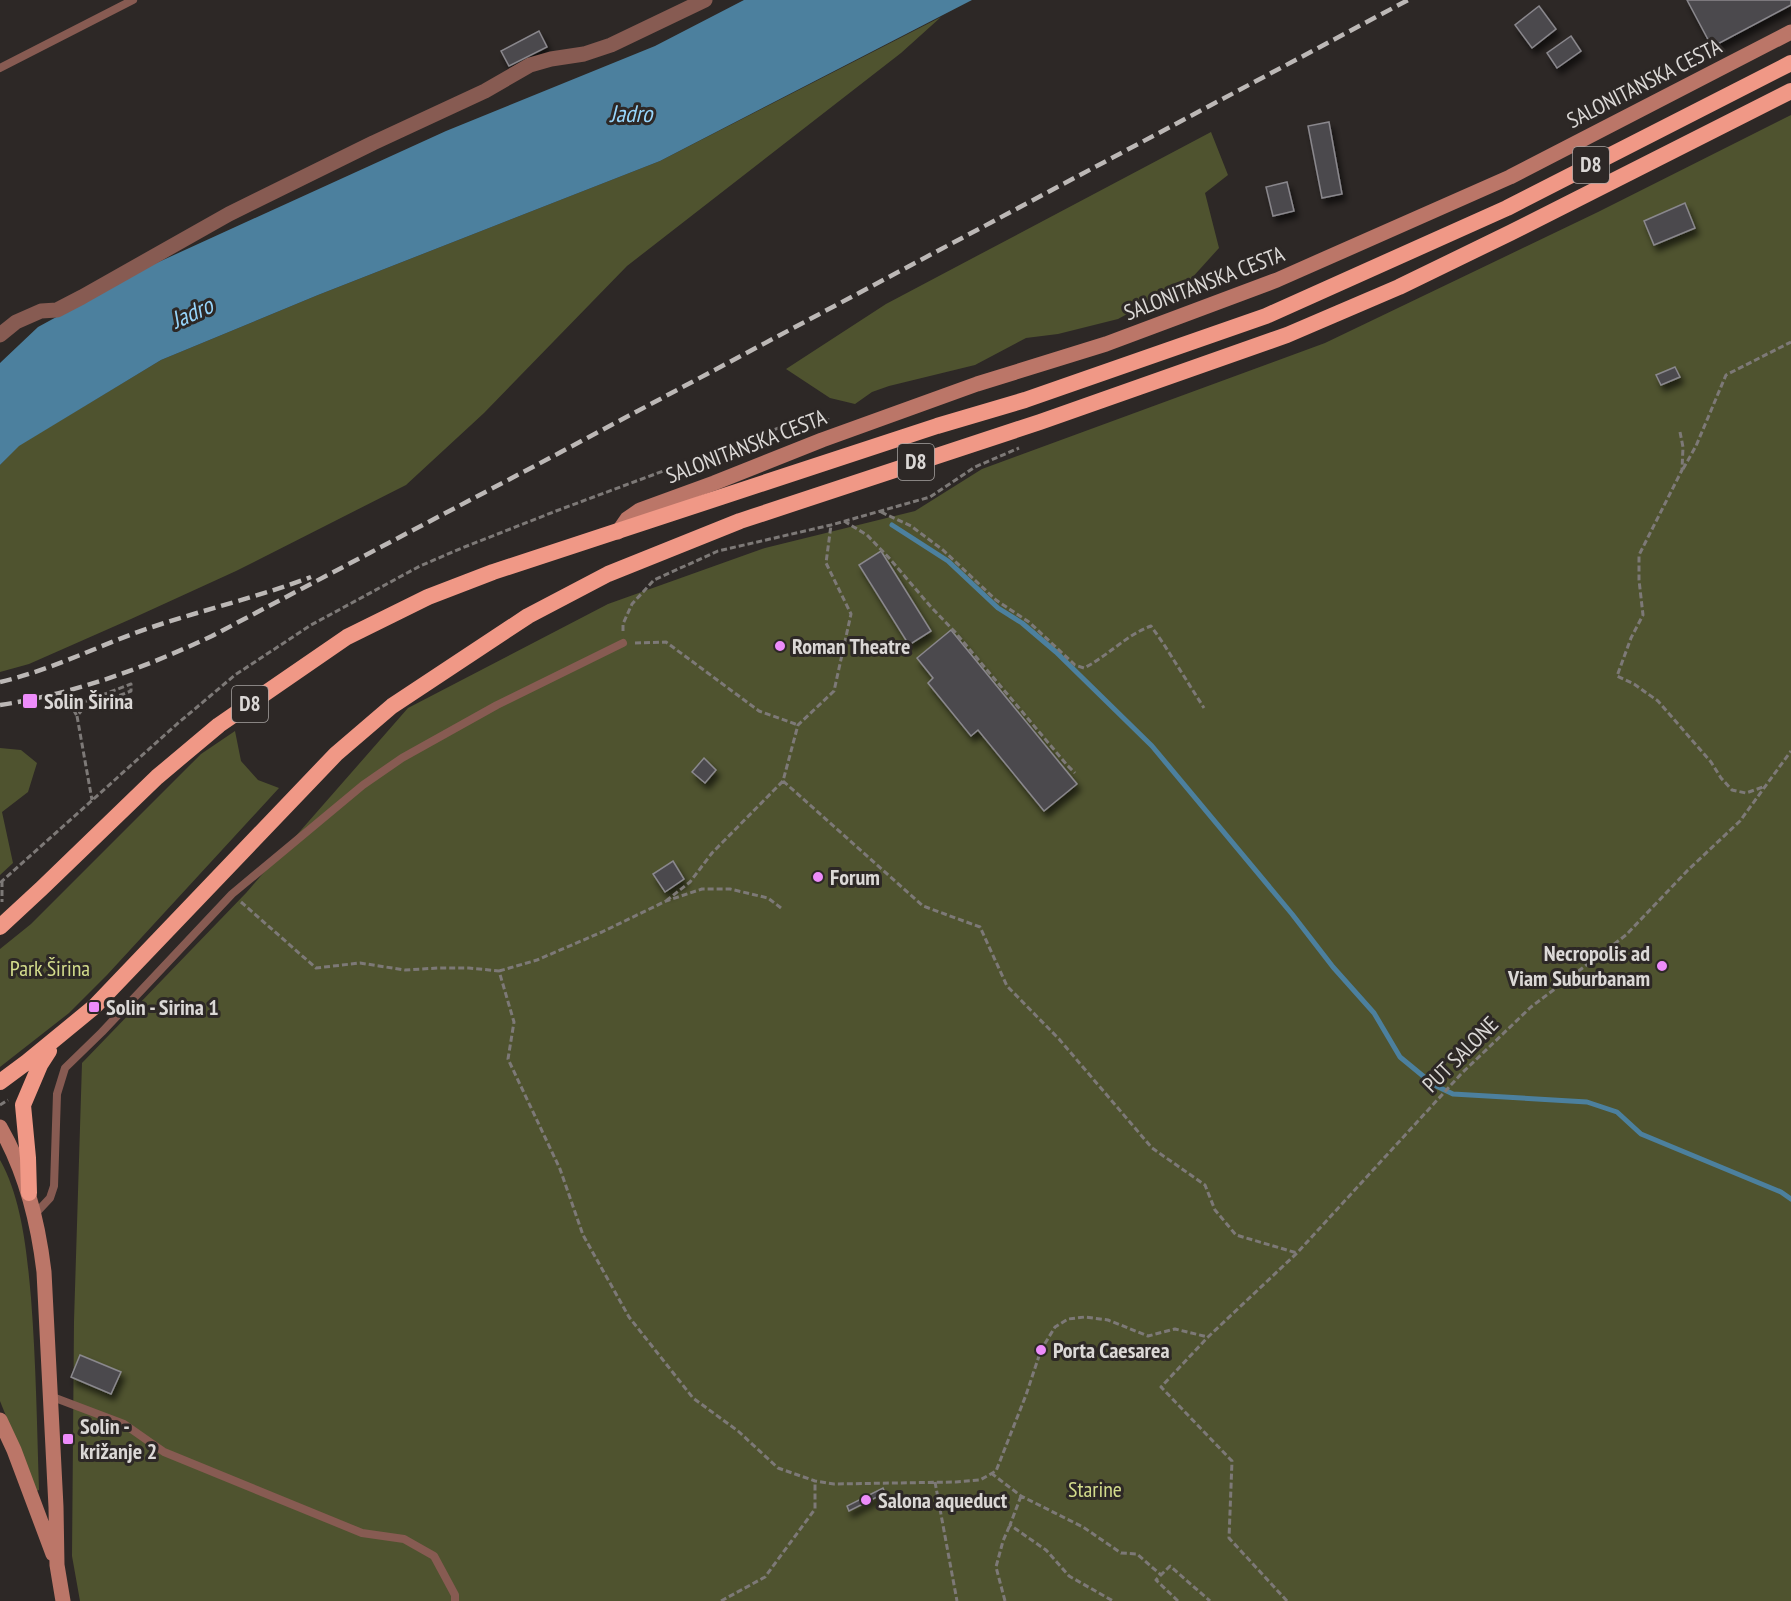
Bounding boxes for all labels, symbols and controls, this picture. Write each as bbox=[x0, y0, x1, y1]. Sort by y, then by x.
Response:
street label: SALONITANSKA CESTA bbox=[1562, 32, 1726, 134]
water label: Jadro bbox=[609, 98, 654, 129]
road number: D8 bbox=[1573, 147, 1609, 183]
street label: SALONITANSKA CESTA bbox=[1120, 239, 1289, 326]
water label: Jadro bbox=[165, 289, 219, 336]
street label: SALONITANSKA CESTA bbox=[662, 402, 831, 489]
road number: D8 bbox=[898, 444, 934, 480]
place label: Roman Theatre bbox=[792, 632, 910, 660]
marker: Roman Theatre bbox=[773, 639, 787, 653]
road number: D8 bbox=[232, 686, 268, 722]
place label: Solin Širina bbox=[44, 687, 133, 715]
marker: Solin Širina bbox=[21, 692, 39, 710]
place label: Forum bbox=[830, 863, 880, 891]
marker: Forum bbox=[811, 870, 825, 884]
place label: Necropolis ad Viam Suburbanam bbox=[1507, 939, 1650, 992]
park label: Park Širina bbox=[10, 954, 90, 982]
marker: Necropolis ad Viam Suburbanam bbox=[1655, 959, 1669, 973]
place label: Solin - Sirina 1 bbox=[106, 993, 219, 1021]
marker: Solin - Sirina 1 bbox=[87, 1000, 101, 1014]
street label: PUT SALONE bbox=[1416, 1010, 1504, 1098]
place label: Porta Caesarea bbox=[1053, 1336, 1169, 1364]
marker: Porta Caesarea bbox=[1034, 1343, 1048, 1357]
place label: Solin - križanje 2 bbox=[80, 1412, 157, 1465]
marker: Solin - križanje 2 bbox=[61, 1432, 75, 1446]
park label: Starine bbox=[1068, 1475, 1122, 1503]
place label: Salona aqueduct bbox=[878, 1486, 1008, 1514]
marker: Salona aqueduct bbox=[859, 1493, 873, 1507]

